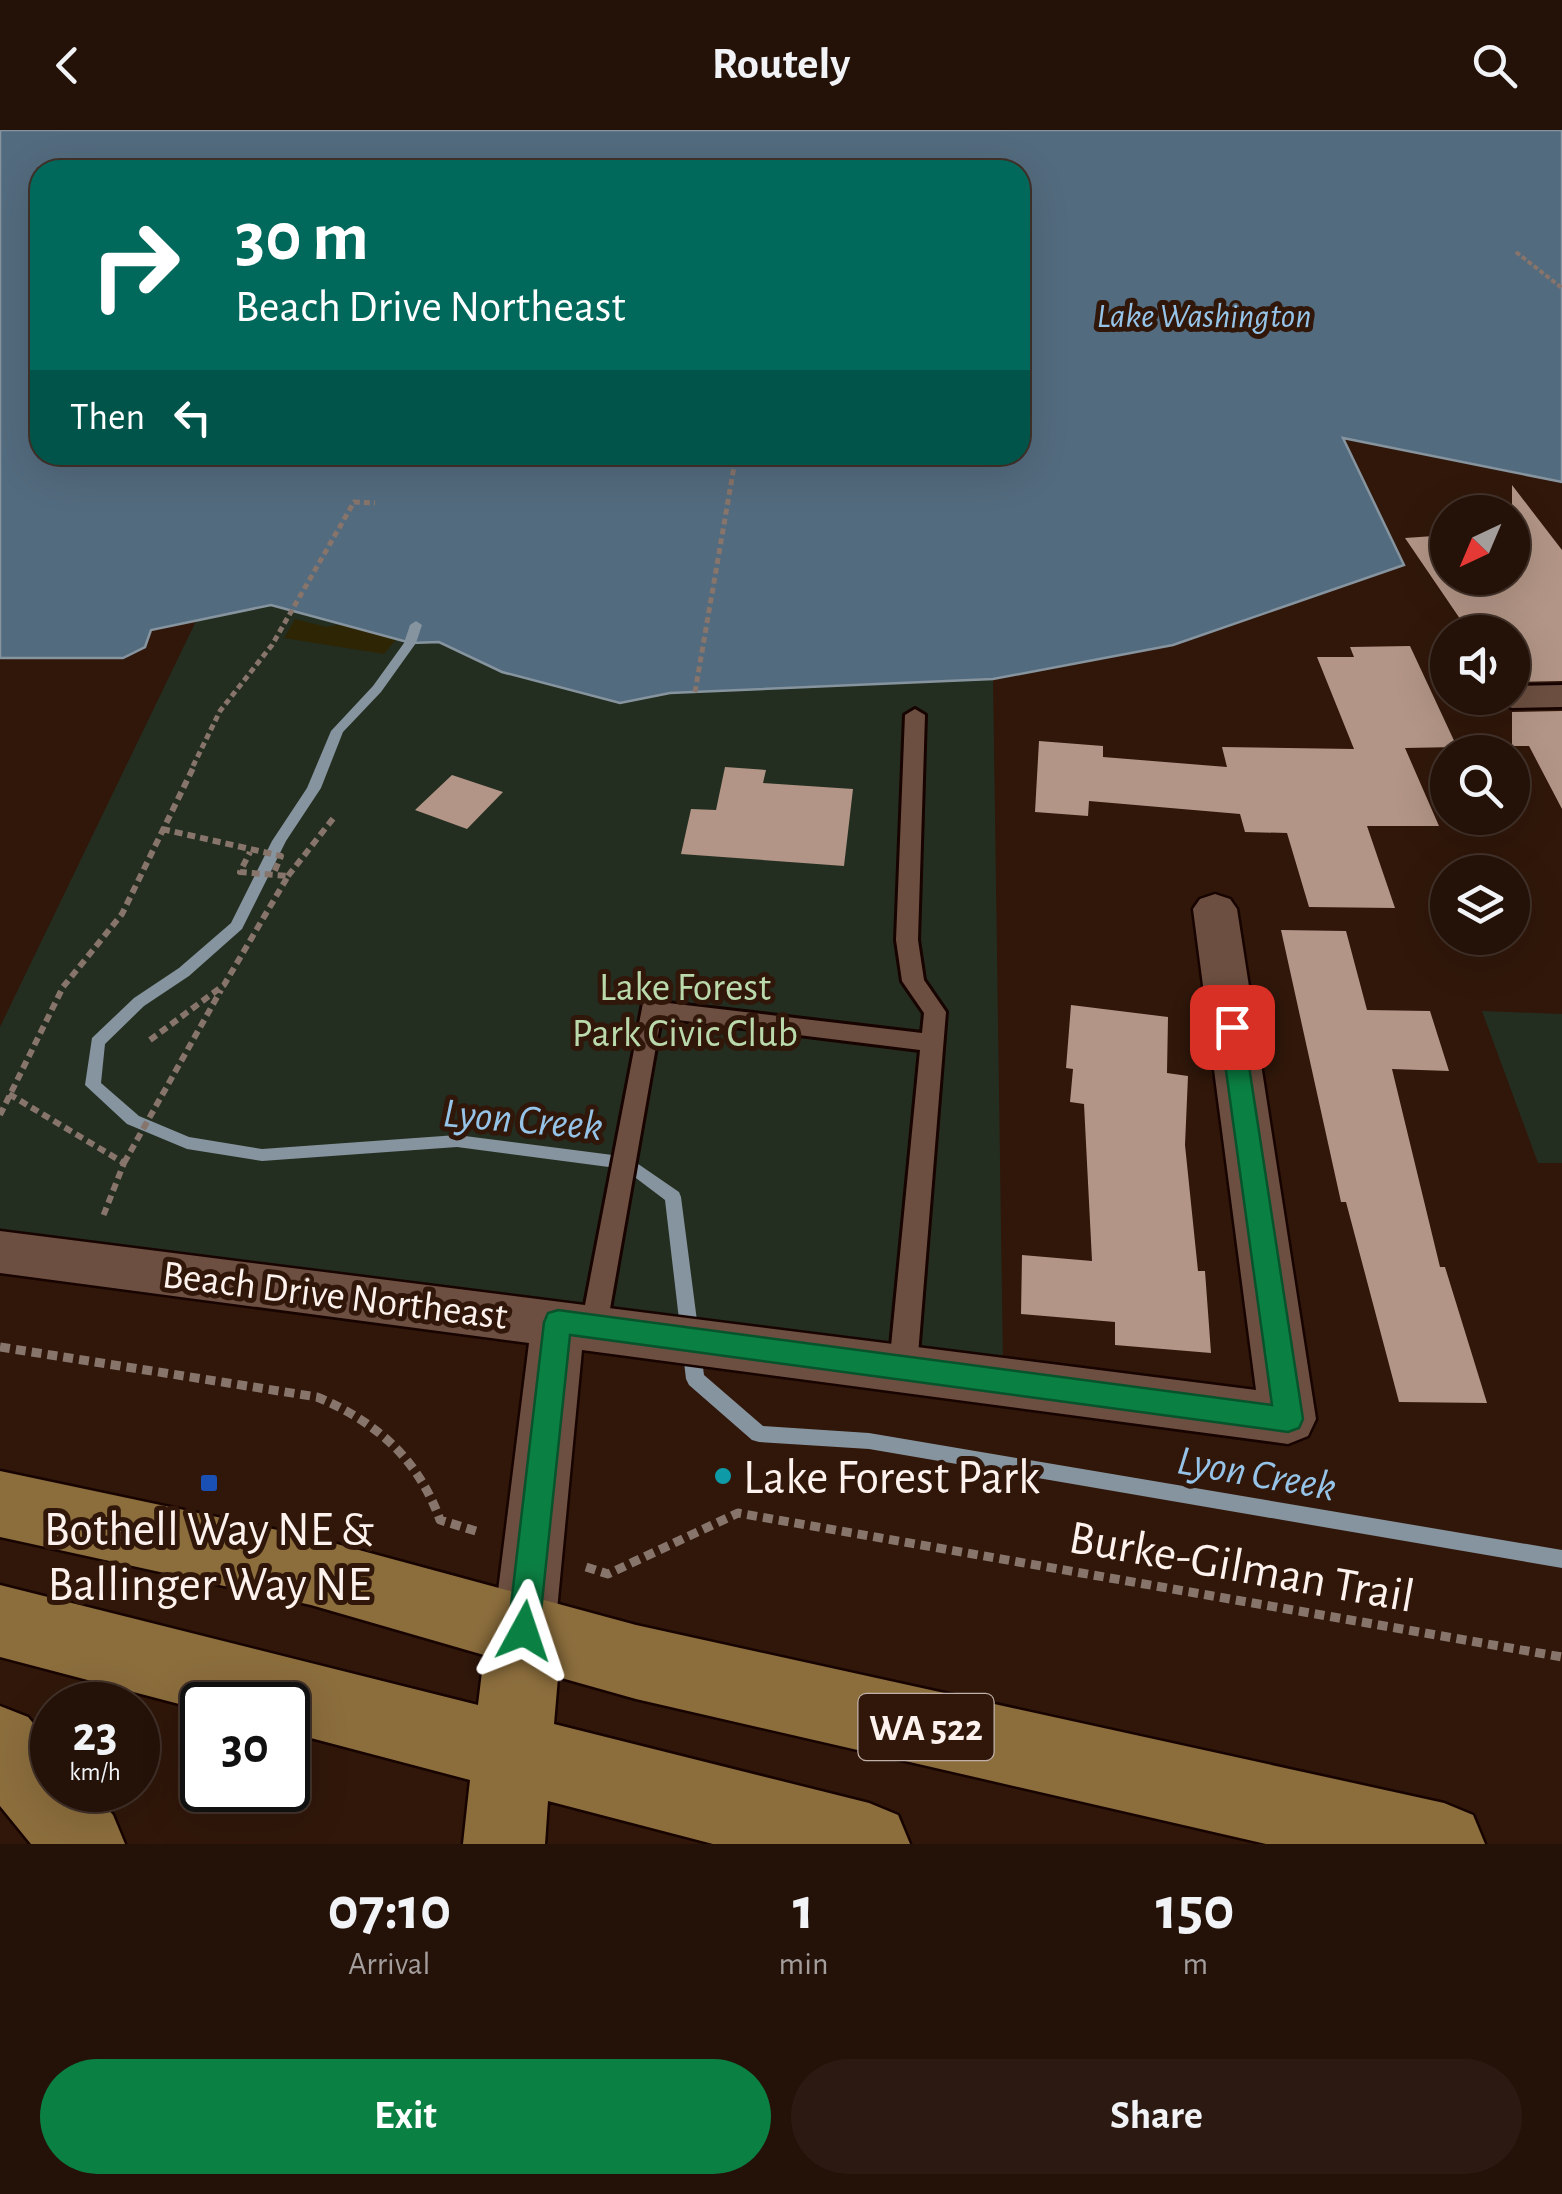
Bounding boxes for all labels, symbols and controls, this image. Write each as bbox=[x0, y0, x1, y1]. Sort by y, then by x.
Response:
icon: back bbox=[40, 38, 95, 93]
icon: search bbox=[1467, 38, 1522, 93]
text: Routely bbox=[712, 42, 850, 87]
icon: right bbox=[70, 200, 200, 330]
text: 30 m bbox=[235, 203, 369, 273]
text: Beach Drive Northeast bbox=[235, 285, 626, 330]
water label: Lake Washington bbox=[1096, 299, 1312, 334]
icon: left bbox=[165, 390, 220, 445]
text: Then bbox=[70, 399, 145, 437]
north arrow bbox=[1430, 495, 1530, 595]
map controls bbox=[1430, 495, 1530, 955]
button: sound bbox=[1430, 615, 1530, 715]
button: search bbox=[1430, 735, 1530, 835]
button: layers bbox=[1430, 855, 1530, 955]
park label: Lake Forest Park Civic Club bbox=[572, 968, 798, 1054]
pin bbox=[1190, 985, 1275, 1070]
icon: arrive bbox=[1205, 1000, 1260, 1055]
water label: Lyon Creek bbox=[441, 1092, 605, 1148]
street label: Beach Drive Northeast bbox=[160, 1255, 510, 1337]
water label: Lyon Creek bbox=[1174, 1439, 1339, 1509]
place label: Lake Forest Park bbox=[743, 1455, 1040, 1503]
marker: Lake Forest Park bbox=[712, 1465, 734, 1487]
marker: Bothell Way NE & Ballinger Way NE bbox=[198, 1472, 220, 1494]
place label: Bothell Way NE & Ballinger Way NE bbox=[44, 1507, 374, 1610]
street label: Burke-Gilman Trail bbox=[1065, 1514, 1418, 1622]
position arrow bbox=[472, 1579, 576, 1683]
speed limit sign: 30 bbox=[180, 1682, 310, 1812]
road number: WA 522 bbox=[858, 1694, 994, 1760]
text: 23 bbox=[72, 1710, 118, 1760]
text: km/h bbox=[69, 1760, 121, 1785]
text: 07:10 bbox=[327, 1880, 451, 1940]
text: 1 bbox=[793, 1880, 814, 1940]
text: 150 bbox=[1156, 1880, 1235, 1940]
text: Arrival bbox=[348, 1948, 430, 1980]
text: min bbox=[779, 1948, 828, 1980]
text: m bbox=[1182, 1948, 1208, 1980]
button: Exit bbox=[40, 2059, 771, 2174]
button: Share bbox=[791, 2059, 1522, 2174]

